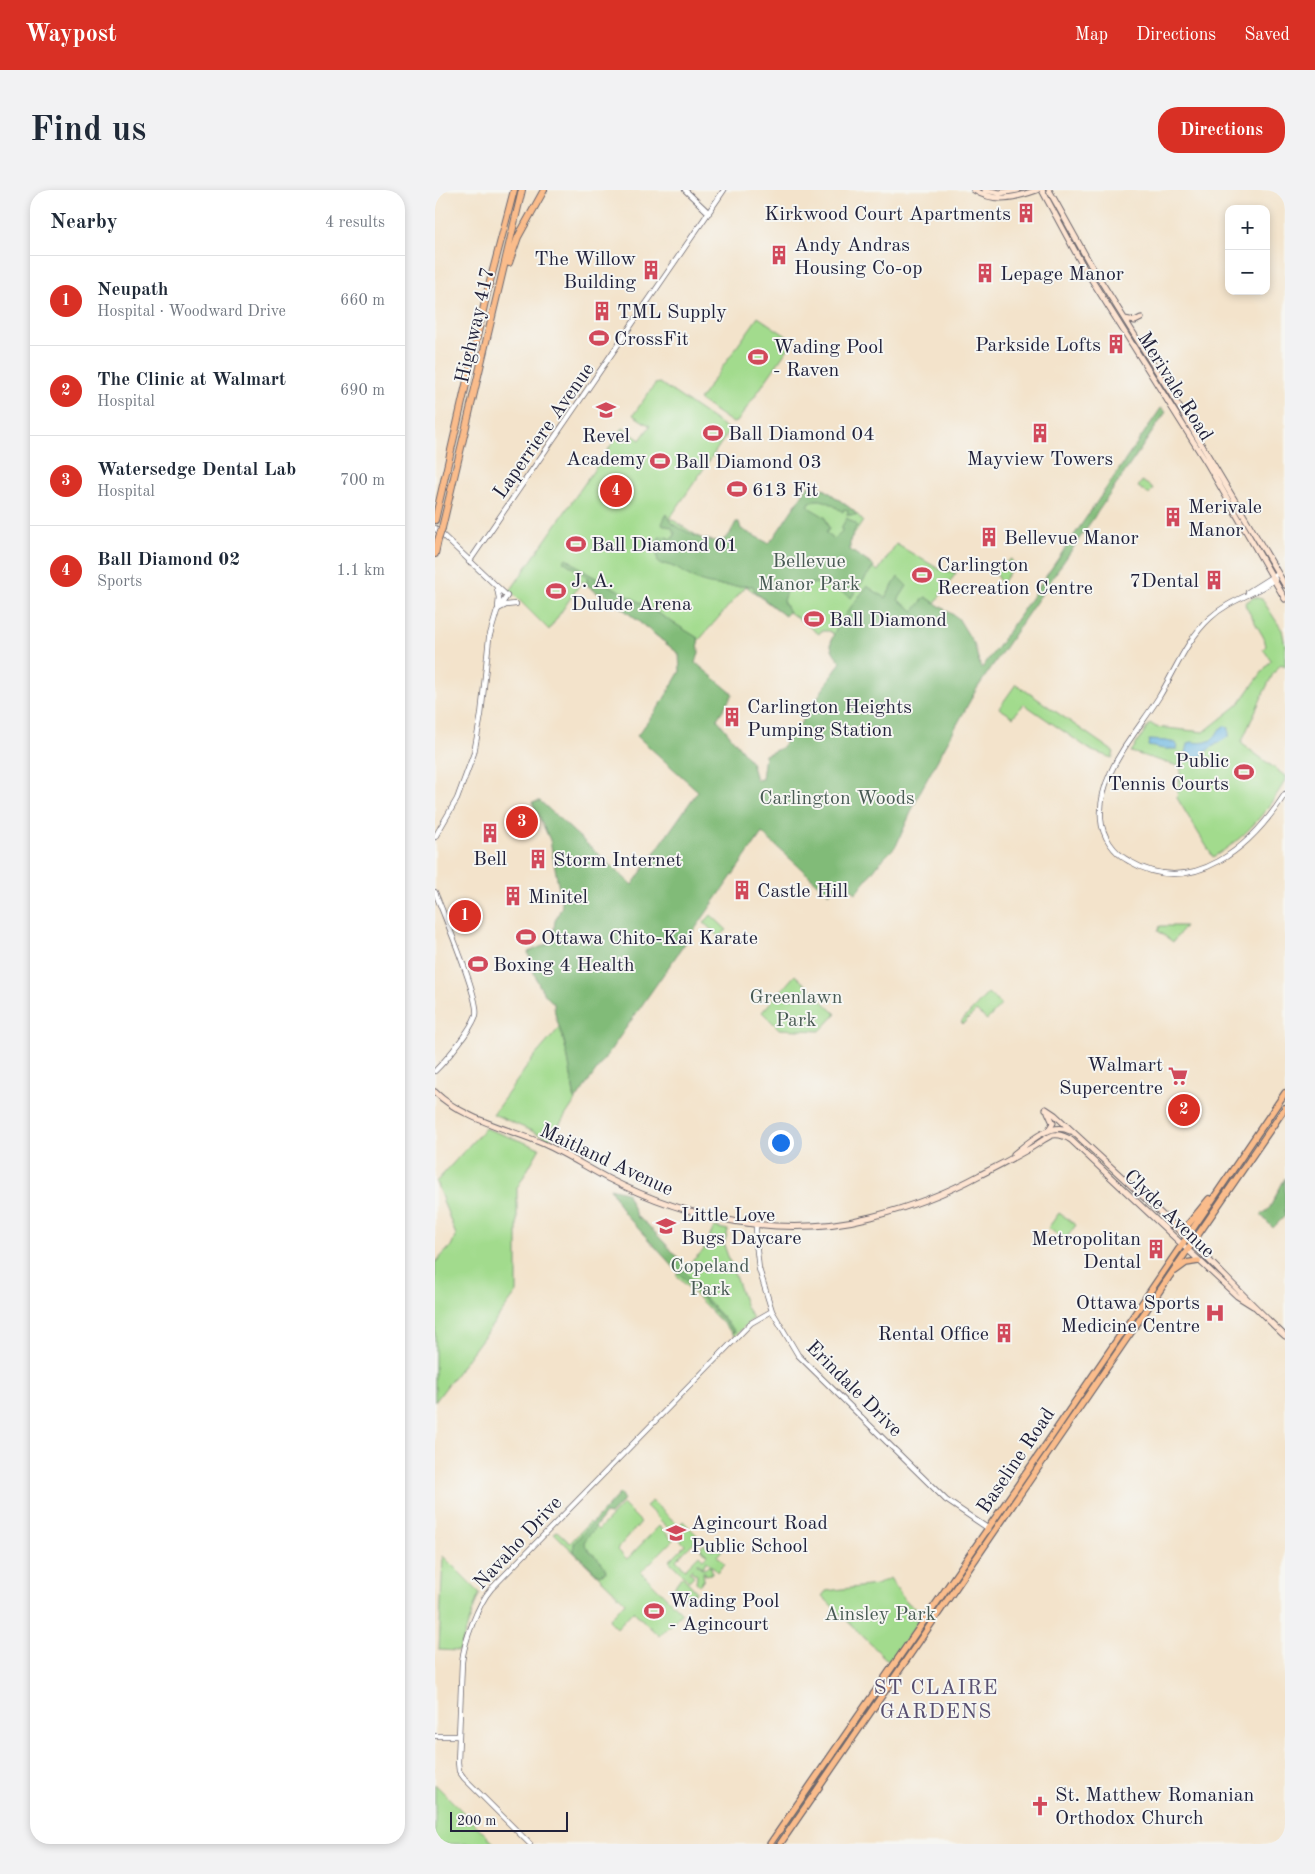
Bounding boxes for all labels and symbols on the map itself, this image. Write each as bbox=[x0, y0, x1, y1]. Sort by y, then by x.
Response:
building icon: Kirkwood Court Apartments bbox=[1015, 202, 1037, 224]
place label: Kirkwood Court Apartments bbox=[764, 205, 1011, 225]
place label: Andy Andras Housing Co-op bbox=[794, 236, 923, 279]
building icon: Andy Andras Housing Co-op bbox=[768, 244, 790, 266]
place label: The Willow Building bbox=[534, 250, 636, 293]
building icon: The Willow Building bbox=[640, 259, 662, 281]
building icon: Lepage Manor bbox=[974, 262, 996, 284]
place label: Lepage Manor bbox=[1000, 265, 1124, 285]
street label: Highway 417 bbox=[453, 266, 499, 385]
building icon: TML Supply bbox=[591, 300, 613, 322]
place label: TML Supply bbox=[617, 303, 727, 323]
sports icon: CrossFit bbox=[588, 327, 610, 349]
street label: Merivale Road bbox=[1133, 329, 1216, 445]
place label: CrossFit bbox=[614, 330, 689, 350]
building icon: Parkside Lofts bbox=[1105, 333, 1127, 355]
place label: Parkside Lofts bbox=[975, 336, 1101, 356]
place label: Wading Pool - Raven bbox=[773, 338, 883, 381]
sports icon: Wading Pool - Raven bbox=[747, 346, 769, 368]
street label: Laperriere Avenue bbox=[490, 360, 599, 503]
school or university icon: Revel Academy bbox=[595, 399, 617, 421]
sports icon: Ball Diamond 04 bbox=[702, 422, 724, 444]
building icon: Mayview Towers bbox=[1029, 422, 1051, 444]
place label: Ball Diamond 04 bbox=[728, 425, 875, 445]
place label: Revel Academy bbox=[566, 427, 646, 470]
sports icon: Ball Diamond 03 bbox=[649, 450, 671, 472]
place label: Mayview Towers bbox=[967, 450, 1113, 470]
place label: Ball Diamond 03 bbox=[675, 453, 822, 473]
pin: 4 bbox=[600, 472, 632, 510]
sports icon: 613 Fit bbox=[726, 478, 748, 500]
place label: 613 Fit bbox=[752, 481, 818, 501]
place label: Merivale Manor bbox=[1188, 498, 1262, 541]
building icon: Merivale Manor bbox=[1162, 506, 1184, 528]
building icon: Bellevue Manor bbox=[978, 526, 1000, 548]
place label: Bellevue Manor bbox=[1004, 529, 1139, 549]
sports icon: Ball Diamond 01 bbox=[565, 533, 587, 555]
place label: Ball Diamond 01 bbox=[591, 536, 738, 556]
park label: Bellevue Manor Park bbox=[758, 552, 860, 595]
place label: Carlington Recreation Centre bbox=[937, 556, 1093, 599]
sports icon: Carlington Recreation Centre bbox=[911, 564, 933, 586]
building icon: 7Dental bbox=[1203, 569, 1225, 591]
place label: J. A. Dulude Arena bbox=[571, 572, 692, 615]
place label: 7Dental bbox=[1130, 572, 1199, 592]
sports icon: J. A. Dulude Arena bbox=[545, 580, 567, 602]
sports icon: Ball Diamond bbox=[803, 608, 825, 630]
place label: Ball Diamond bbox=[829, 611, 947, 631]
place label: Carlington Heights Pumping Station bbox=[747, 698, 912, 741]
building icon: Carlington Heights Pumping Station bbox=[721, 706, 743, 728]
place label: Public Tennis Courts bbox=[1108, 752, 1229, 795]
sports icon: Public Tennis Courts bbox=[1233, 761, 1255, 783]
park label: Carlington Woods bbox=[759, 789, 915, 809]
pin: 3 bbox=[506, 803, 538, 841]
building icon: Bell bbox=[479, 822, 501, 844]
building icon: Storm Internet bbox=[527, 848, 549, 870]
place label: Bell bbox=[473, 850, 507, 870]
place label: Storm Internet bbox=[553, 851, 682, 871]
building icon: Castle Hill bbox=[731, 879, 753, 901]
place label: Castle Hill bbox=[757, 882, 848, 902]
building icon: Minitel bbox=[502, 885, 524, 907]
place label: Minitel bbox=[528, 888, 588, 908]
pin: 1 bbox=[449, 897, 481, 935]
sports icon: Ottawa Chito-Kai Karate bbox=[515, 926, 537, 948]
place label: Ottawa Chito-Kai Karate bbox=[541, 929, 758, 949]
sports icon: Boxing 4 Health bbox=[467, 953, 489, 975]
place label: Boxing 4 Health bbox=[493, 956, 635, 976]
park label: Greenlawn Park bbox=[750, 988, 843, 1031]
place label: Walmart Supercentre bbox=[1059, 1056, 1163, 1099]
supermarket icon: Walmart Supercentre bbox=[1167, 1065, 1189, 1087]
pin: 2 bbox=[1168, 1091, 1200, 1129]
street label: Maitland Avenue bbox=[536, 1121, 676, 1200]
your location bbox=[768, 1130, 794, 1156]
street label: Clyde Avenue bbox=[1120, 1167, 1218, 1262]
place label: Little Love Bugs Daycare bbox=[681, 1206, 801, 1249]
school or university icon: Little Love Bugs Daycare bbox=[655, 1215, 677, 1237]
place label: Metropolitan Dental bbox=[1031, 1230, 1141, 1273]
building icon: Metropolitan Dental bbox=[1145, 1238, 1167, 1260]
park label: Copeland Park bbox=[670, 1257, 750, 1300]
place label: Ottawa Sports Medicine Centre bbox=[1061, 1294, 1200, 1337]
hospital icon: Ottawa Sports Medicine Centre bbox=[1204, 1302, 1226, 1324]
building icon: Rental Office bbox=[993, 1322, 1015, 1344]
place label: Rental Office bbox=[878, 1325, 989, 1345]
street label: Erindale Drive bbox=[802, 1338, 905, 1441]
street label: Baseline Road bbox=[974, 1405, 1059, 1518]
street label: Navaho Drive bbox=[471, 1493, 566, 1594]
place label: Agincourt Road Public School bbox=[691, 1514, 828, 1557]
school or university icon: Agincourt Road Public School bbox=[665, 1522, 687, 1544]
place label: Wading Pool - Agincourt bbox=[669, 1592, 779, 1635]
sports icon: Wading Pool - Agincourt bbox=[643, 1600, 665, 1622]
park label: Ainsley Park bbox=[824, 1605, 936, 1625]
district label: ST CLAIRE GARDENS bbox=[874, 1678, 998, 1723]
place label: St. Matthew Romanian Orthodox Church bbox=[1055, 1786, 1255, 1829]
church icon: St. Matthew Romanian Orthodox Church bbox=[1029, 1795, 1051, 1817]
scale bar bbox=[450, 1809, 567, 1832]

